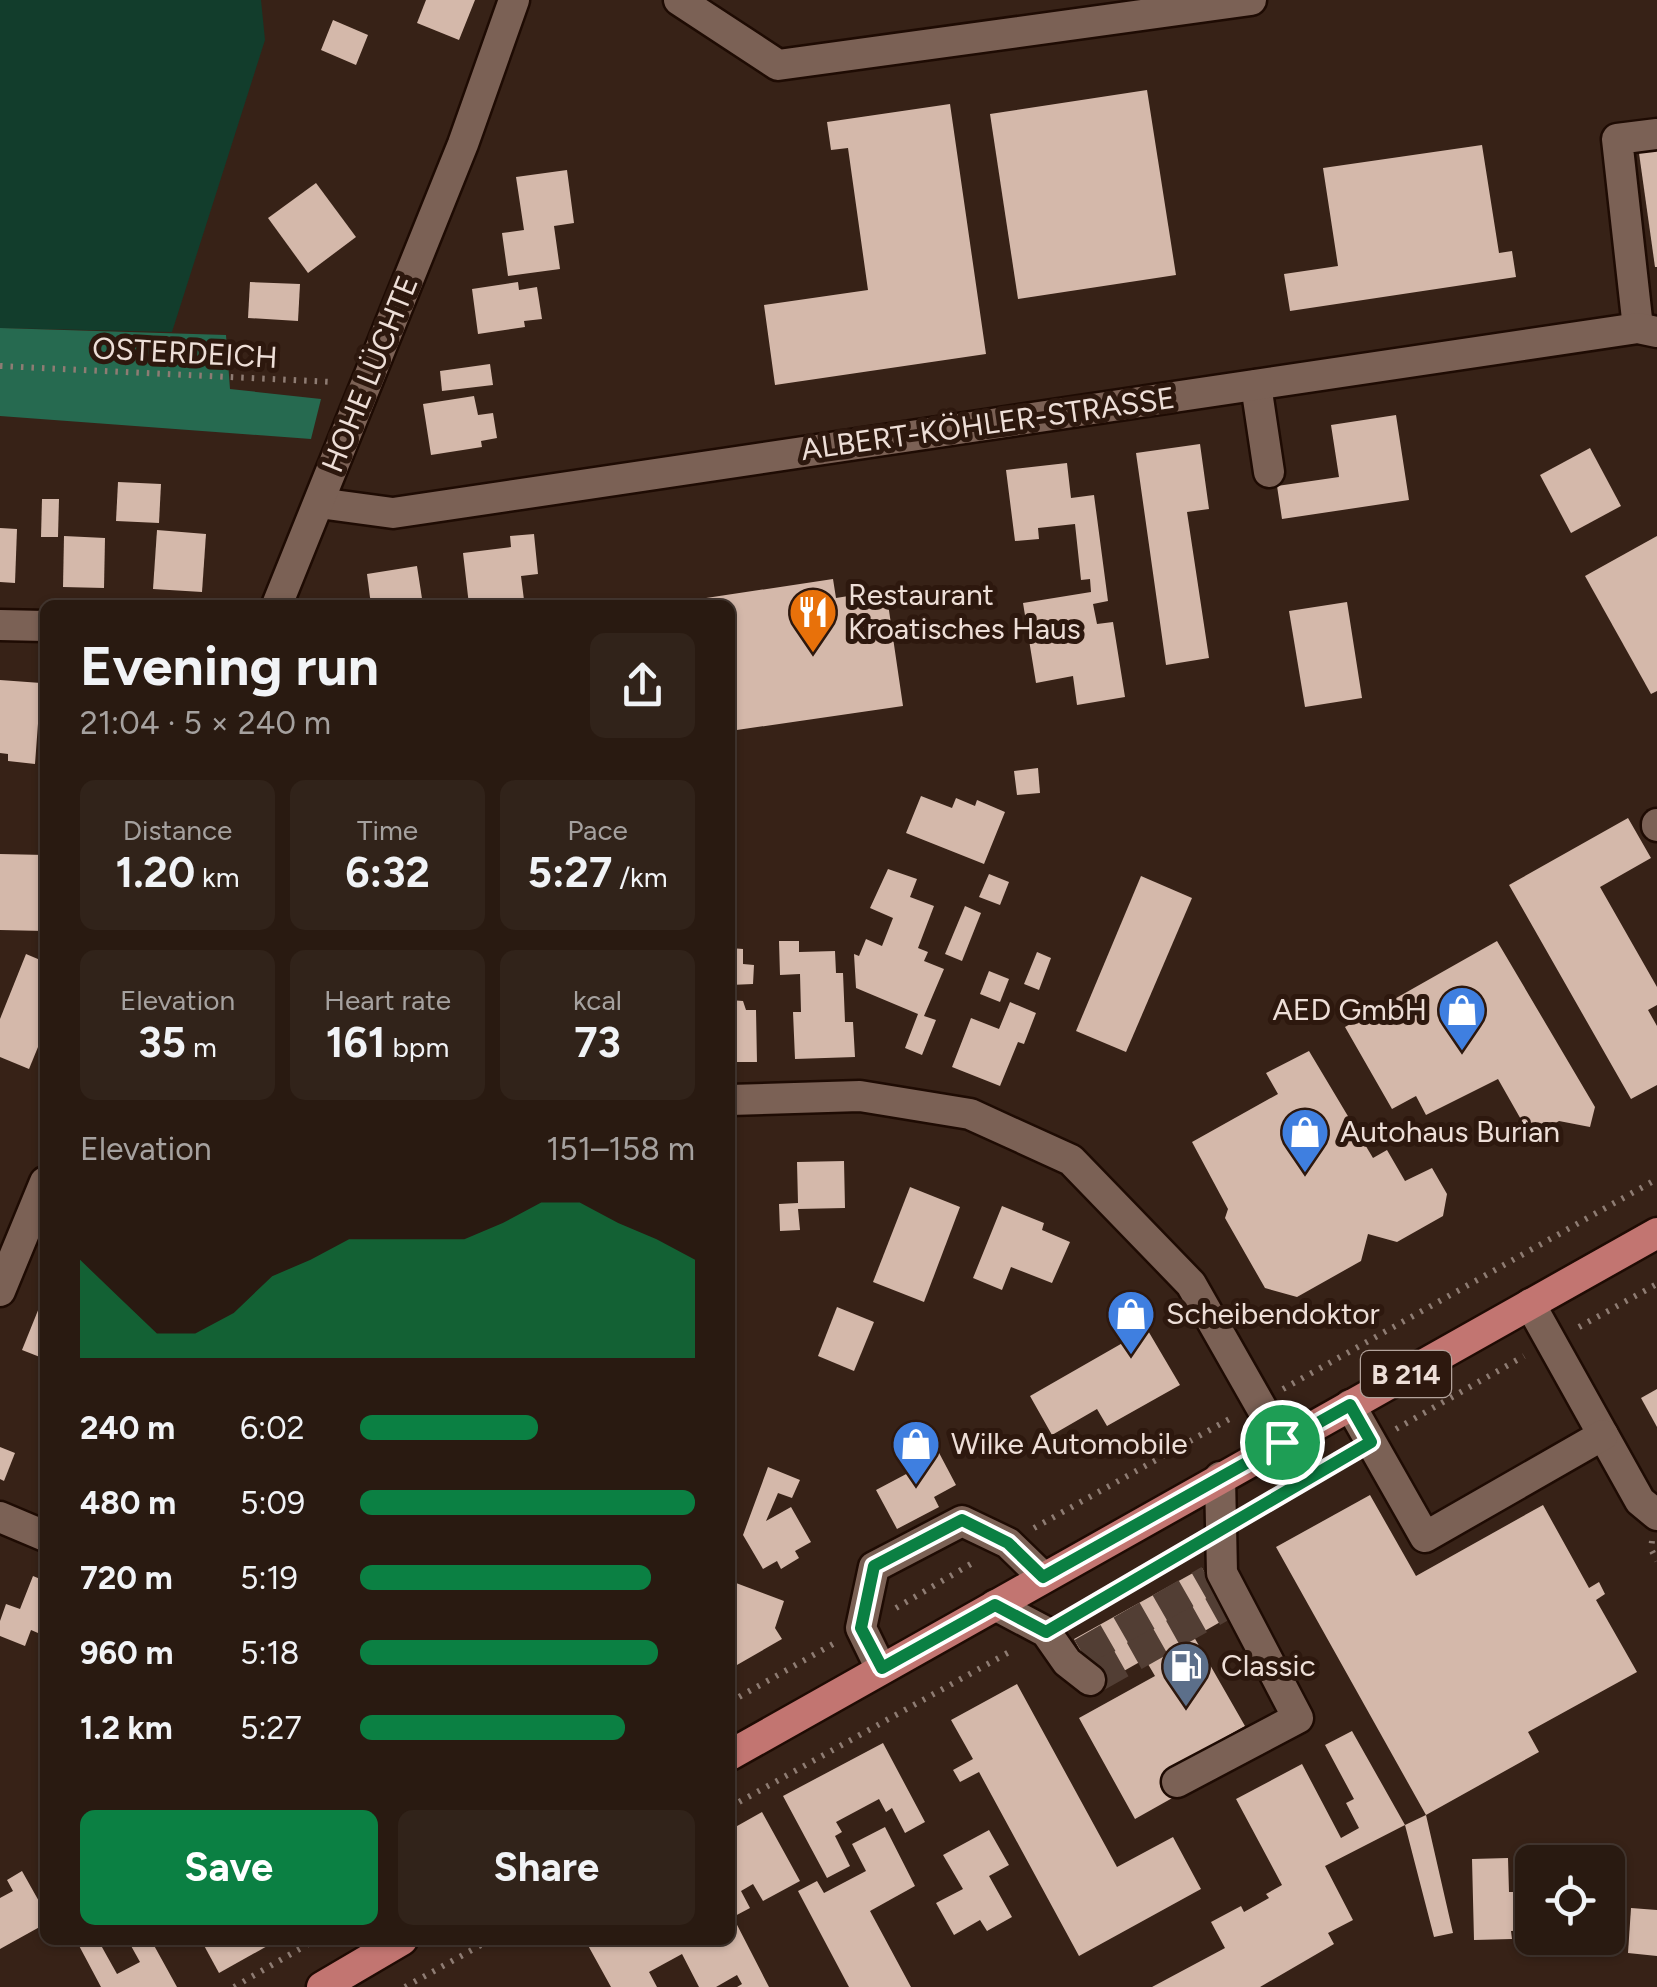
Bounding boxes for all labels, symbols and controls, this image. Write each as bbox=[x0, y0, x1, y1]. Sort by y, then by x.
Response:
street label: HOHE LÜCHTE bbox=[313, 270, 426, 478]
street label: OSTERDEICH bbox=[91, 329, 279, 376]
street label: ALBERT-KÖHLER-STRASSE bbox=[799, 379, 1177, 468]
place label: Restaurant Kroatisches Haus bbox=[848, 576, 1081, 647]
restaurant icon: Restaurant Kroatisches Haus bbox=[787, 586, 839, 654]
text: Evening run bbox=[80, 633, 379, 699]
button: share bbox=[590, 633, 695, 738]
text: 21:04 · 5 × 240 m bbox=[80, 704, 331, 742]
text: Distance bbox=[123, 813, 232, 847]
text: Time bbox=[357, 813, 418, 847]
text: Pace bbox=[567, 813, 628, 847]
text: 1.20 bbox=[115, 847, 195, 898]
text: 6:32 bbox=[345, 847, 430, 898]
text: 5:27 bbox=[528, 847, 612, 898]
text: km bbox=[195, 860, 240, 894]
text: /km bbox=[612, 860, 667, 894]
text: Elevation bbox=[120, 983, 235, 1017]
text: Heart rate bbox=[324, 983, 451, 1017]
text: kcal bbox=[573, 983, 622, 1017]
shop icon: AED GmbH bbox=[1436, 984, 1488, 1052]
place label: AED GmbH bbox=[1272, 991, 1427, 1028]
text: 35 bbox=[138, 1017, 186, 1068]
text: 161 bbox=[326, 1017, 386, 1068]
text: 73 bbox=[574, 1017, 621, 1068]
text: m bbox=[186, 1030, 217, 1064]
text: bpm bbox=[386, 1030, 449, 1064]
shop icon: Autohaus Burian bbox=[1279, 1106, 1331, 1174]
place label: Autohaus Burian bbox=[1340, 1113, 1560, 1150]
text: Elevation bbox=[80, 1130, 212, 1168]
text: 151–158 m bbox=[546, 1130, 695, 1168]
shop icon: Scheibendoktor bbox=[1105, 1288, 1157, 1356]
place label: Scheibendoktor bbox=[1166, 1295, 1380, 1332]
road number: B 214 bbox=[1361, 1351, 1451, 1397]
pin bbox=[1240, 1400, 1325, 1485]
text: 240 m bbox=[80, 1409, 175, 1447]
text: 6:02 bbox=[240, 1409, 305, 1447]
icon: arrive bbox=[1255, 1415, 1310, 1470]
shop icon: Wilke Automobile bbox=[890, 1418, 942, 1486]
place label: Wilke Automobile bbox=[951, 1425, 1188, 1462]
text: 480 m bbox=[80, 1484, 176, 1522]
text: 5:09 bbox=[240, 1484, 305, 1522]
text: 720 m bbox=[80, 1559, 173, 1597]
text: 5:19 bbox=[240, 1559, 298, 1597]
text: 960 m bbox=[80, 1634, 173, 1672]
text: 5:18 bbox=[240, 1634, 299, 1672]
fuel station icon: Classic bbox=[1160, 1640, 1212, 1708]
place label: Classic bbox=[1221, 1647, 1316, 1684]
text: 1.2 km bbox=[80, 1709, 173, 1747]
text: 5:27 bbox=[240, 1709, 302, 1747]
button: Save bbox=[80, 1810, 378, 1925]
button: Share bbox=[398, 1810, 695, 1925]
map controls bbox=[1515, 1845, 1625, 1955]
button: locate bbox=[1515, 1845, 1625, 1955]

